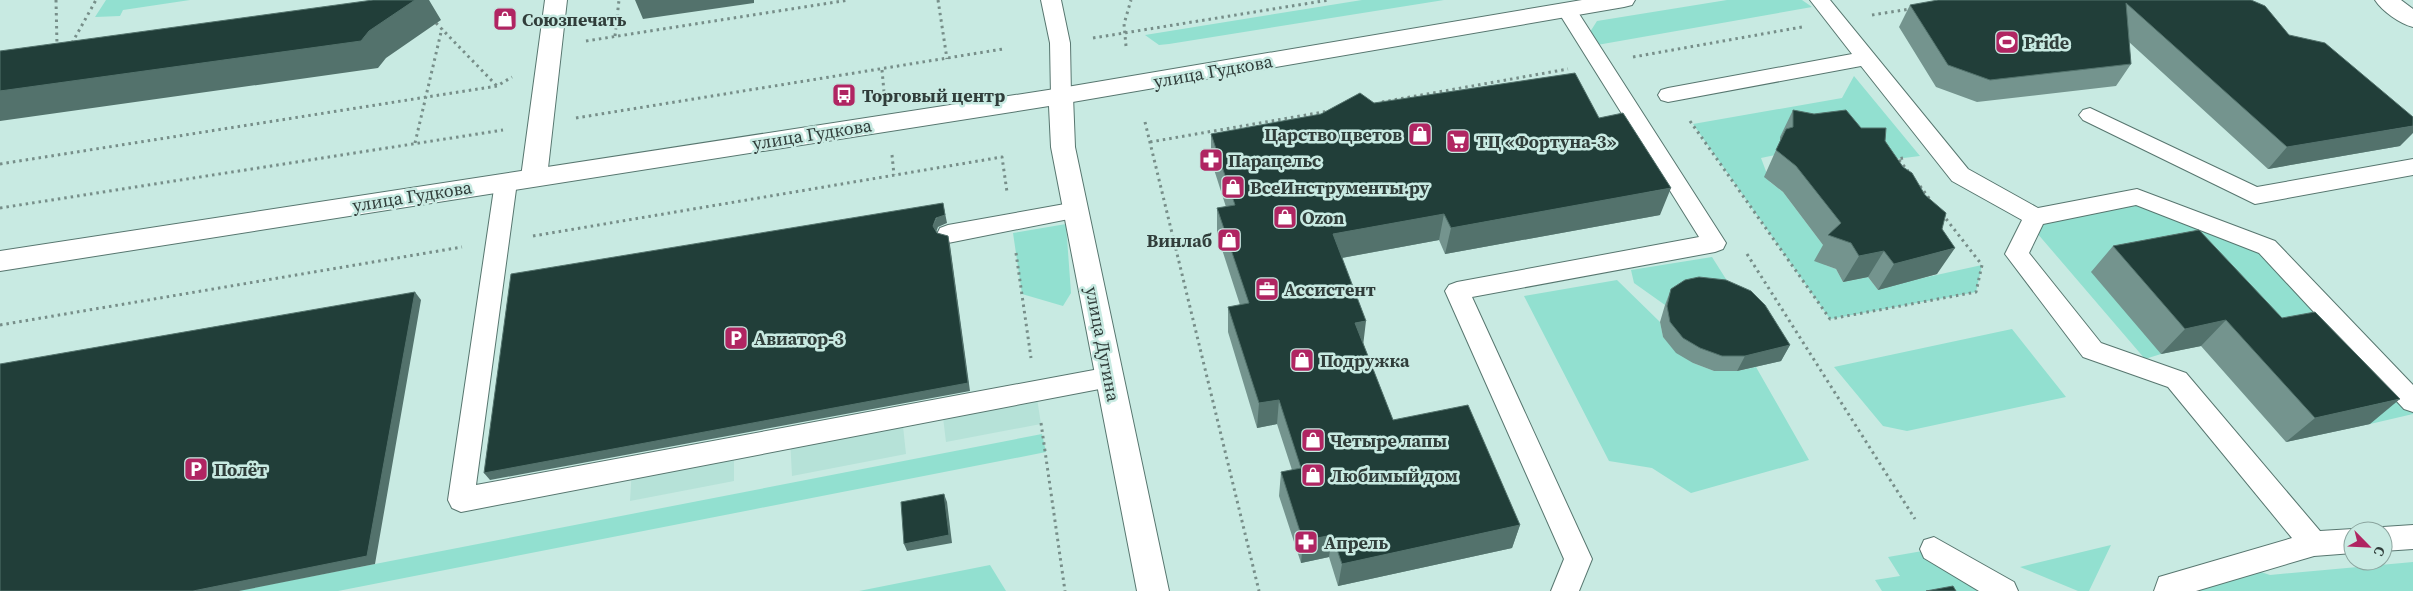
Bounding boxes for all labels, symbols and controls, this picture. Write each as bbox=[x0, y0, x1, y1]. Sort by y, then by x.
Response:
shop icon: Союзпечать bbox=[492, 6, 518, 32]
place label: Союзпечать bbox=[522, 7, 627, 32]
sports icon: Pride bbox=[1994, 29, 2020, 55]
place label: Pride bbox=[2024, 30, 2069, 55]
street label: улица Гудкова bbox=[1151, 48, 1275, 94]
bus stop icon: Торговый центр bbox=[831, 82, 857, 108]
place label: Торговый центр bbox=[862, 83, 1005, 108]
street label: улица Гудкова bbox=[750, 112, 874, 156]
shop icon: Царство цветов bbox=[1407, 121, 1433, 147]
place label: Царство цветов bbox=[1264, 122, 1402, 147]
supermarket icon: ТЦ «Фортуна-3» bbox=[1445, 128, 1471, 154]
place label: ТЦ «Фортуна-3» bbox=[1476, 129, 1617, 154]
pharmacy icon: Парацельс bbox=[1198, 147, 1224, 173]
place label: Парацельс bbox=[1228, 148, 1321, 173]
street label: улица Гудкова bbox=[350, 174, 474, 218]
shop icon: ВсеИнструменты.ру bbox=[1220, 174, 1246, 200]
place label: ВсеИнструменты.ру bbox=[1250, 175, 1430, 200]
shop icon: Ozon bbox=[1272, 204, 1298, 230]
place label: Ozon bbox=[1302, 205, 1344, 230]
shop icon: Винлаб bbox=[1216, 227, 1242, 253]
place label: Винлаб bbox=[1146, 228, 1212, 253]
office icon: Ассистент bbox=[1254, 276, 1280, 302]
place label: Ассистент bbox=[1284, 277, 1376, 302]
street label: улица Дугина bbox=[1080, 284, 1127, 404]
parking icon: Авиатор-3 bbox=[723, 325, 749, 351]
place label: Авиатор-3 bbox=[754, 326, 844, 351]
shop icon: Подружка bbox=[1289, 347, 1315, 373]
place label: Подружка bbox=[1320, 348, 1410, 373]
shop icon: Четыре лапы bbox=[1300, 427, 1326, 453]
place label: Четыре лапы bbox=[1330, 428, 1447, 453]
parking icon: Полёт bbox=[183, 456, 209, 482]
place label: Полёт bbox=[214, 457, 267, 482]
shop icon: Любимый дом bbox=[1300, 462, 1326, 488]
place label: Любимый дом bbox=[1330, 463, 1458, 488]
north arrow bbox=[2343, 521, 2393, 571]
pharmacy icon: Апрель bbox=[1293, 529, 1319, 555]
place label: Апрель bbox=[1324, 530, 1388, 555]
text: С bbox=[2369, 543, 2391, 560]

